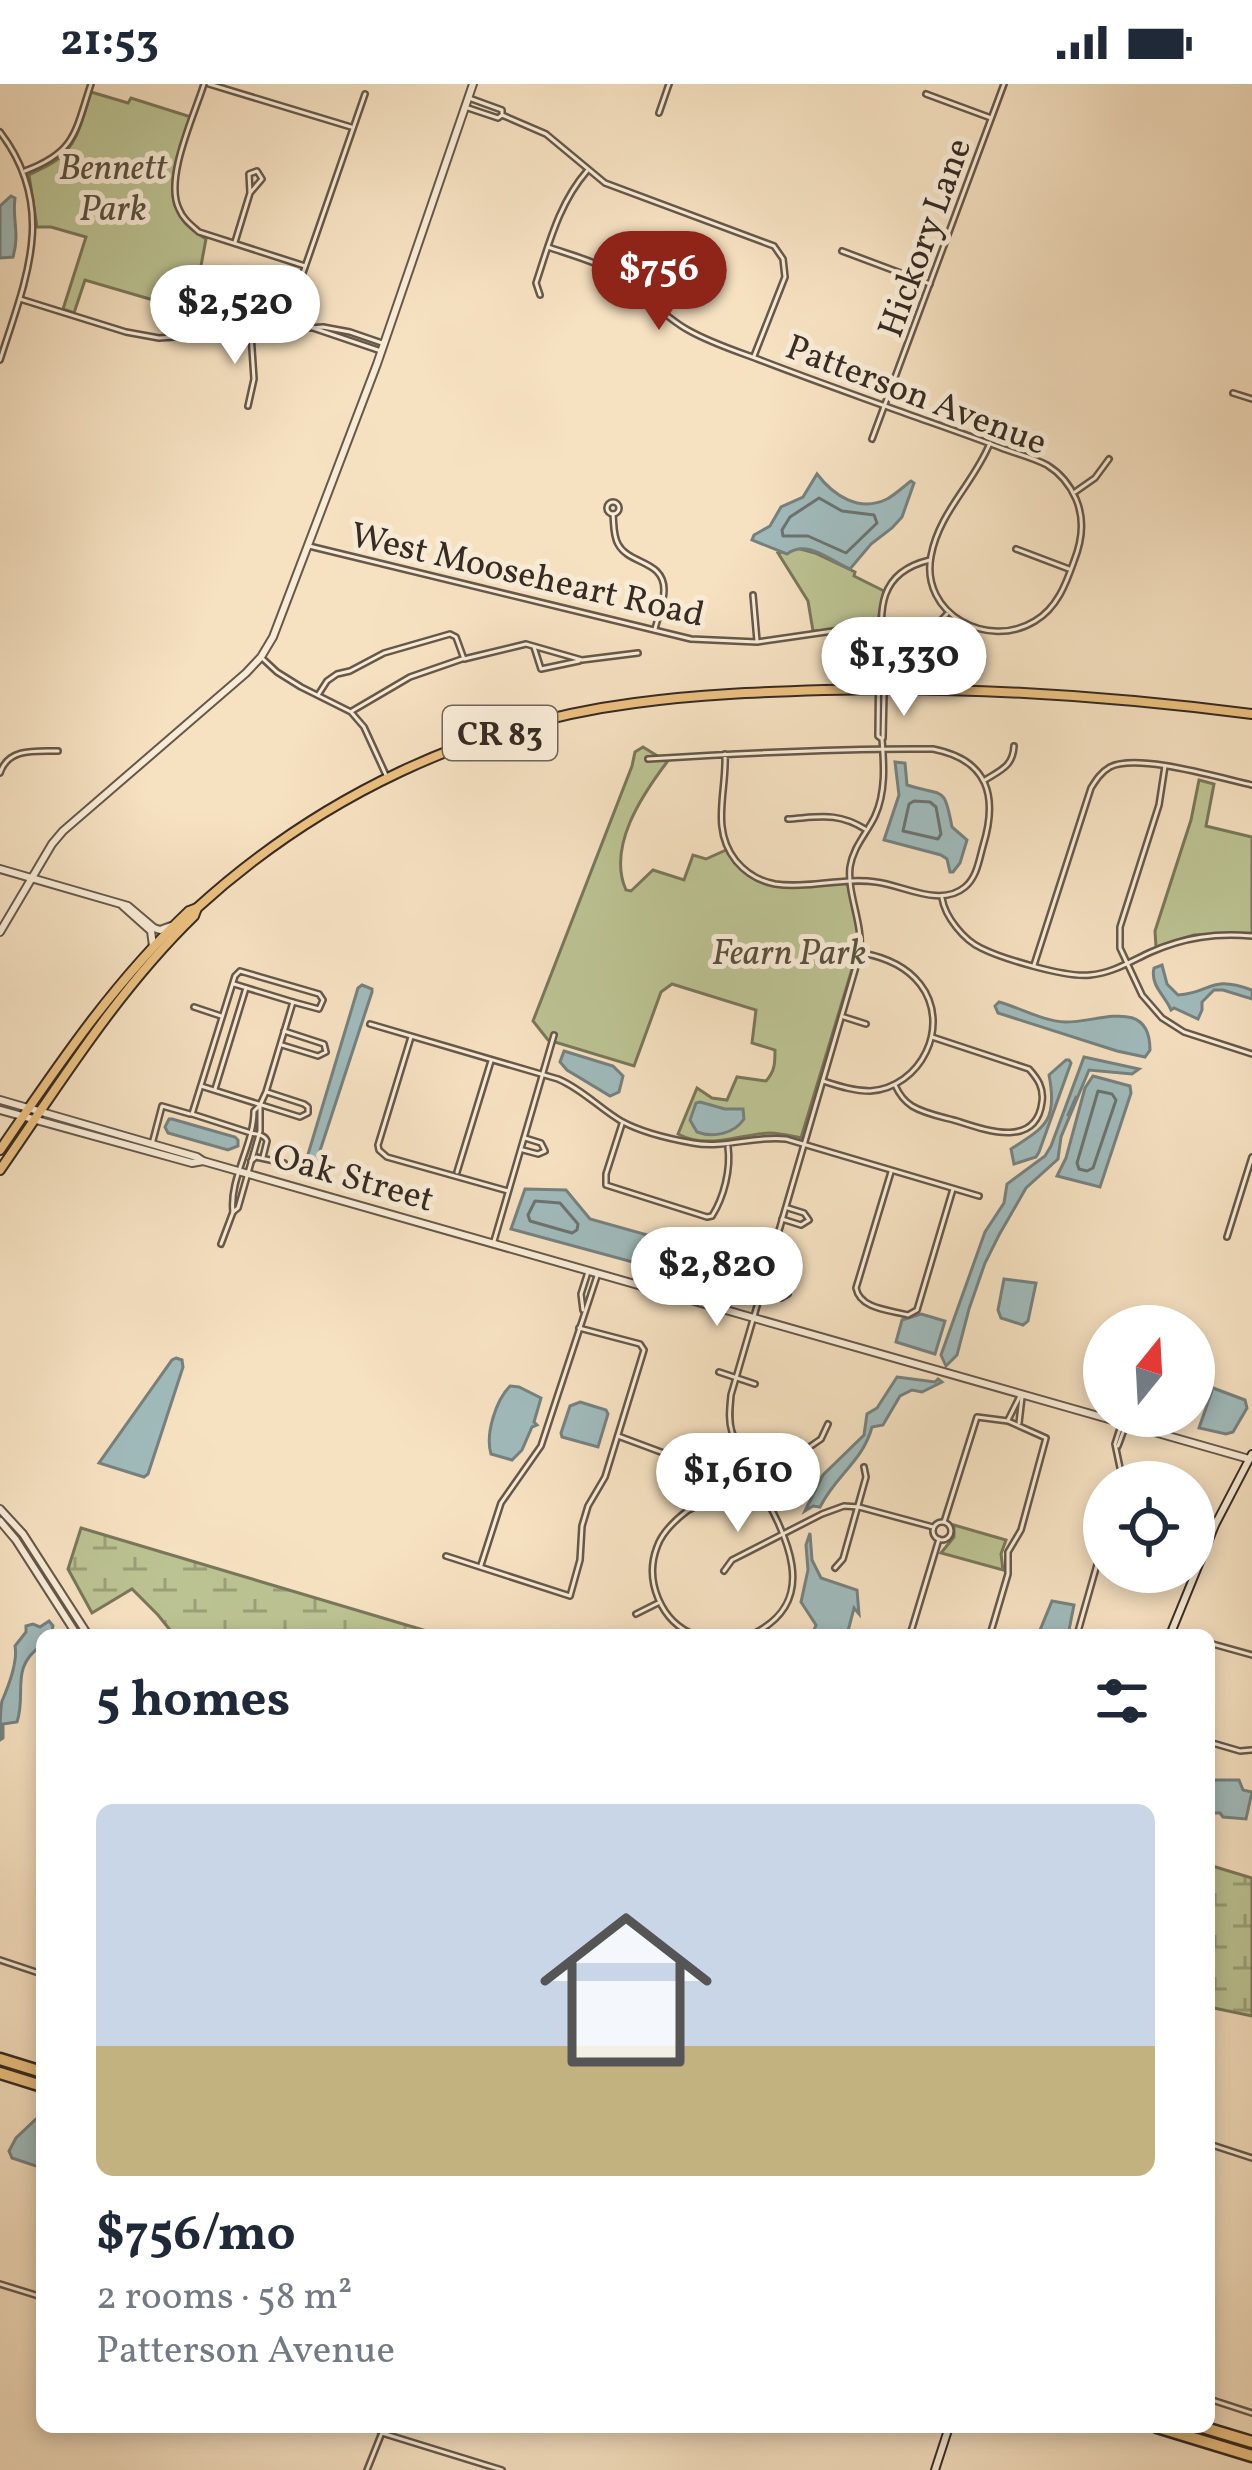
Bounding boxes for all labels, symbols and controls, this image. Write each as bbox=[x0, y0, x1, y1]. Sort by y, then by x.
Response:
text: 21:53 bbox=[60, 11, 159, 74]
street label: Hickory Lane bbox=[868, 132, 986, 345]
park label: Bennett Park bbox=[59, 145, 169, 236]
pin: $756 bbox=[588, 231, 730, 333]
text: $756 bbox=[619, 243, 699, 297]
pin: $2,520 bbox=[137, 265, 333, 367]
text: $2,520 bbox=[177, 277, 293, 331]
street label: Patterson Avenue bbox=[778, 324, 1053, 470]
street label: West Mooseheart Road bbox=[345, 512, 709, 642]
pin: $1,330 bbox=[806, 617, 1002, 719]
text: $1,330 bbox=[848, 629, 960, 683]
road number: CR 83 bbox=[443, 706, 557, 760]
park label: Fearn Park bbox=[712, 930, 866, 980]
street label: Oak Street bbox=[266, 1133, 439, 1227]
pin: $2,820 bbox=[619, 1227, 815, 1329]
text: $2,820 bbox=[658, 1239, 776, 1293]
north arrow bbox=[1083, 1305, 1215, 1437]
map controls bbox=[1083, 1305, 1215, 1593]
pin: $1,610 bbox=[640, 1433, 836, 1535]
text: $1,610 bbox=[683, 1445, 793, 1499]
button: locate bbox=[1083, 1461, 1215, 1593]
text: 5 homes bbox=[96, 1666, 290, 1737]
icon: filters bbox=[1089, 1668, 1155, 1734]
icon: home bbox=[518, 1882, 734, 2098]
text: $756/mo bbox=[96, 2200, 296, 2271]
text: 2 rooms · 58 m² bbox=[96, 2271, 352, 2325]
text: Patterson Avenue bbox=[96, 2325, 395, 2379]

